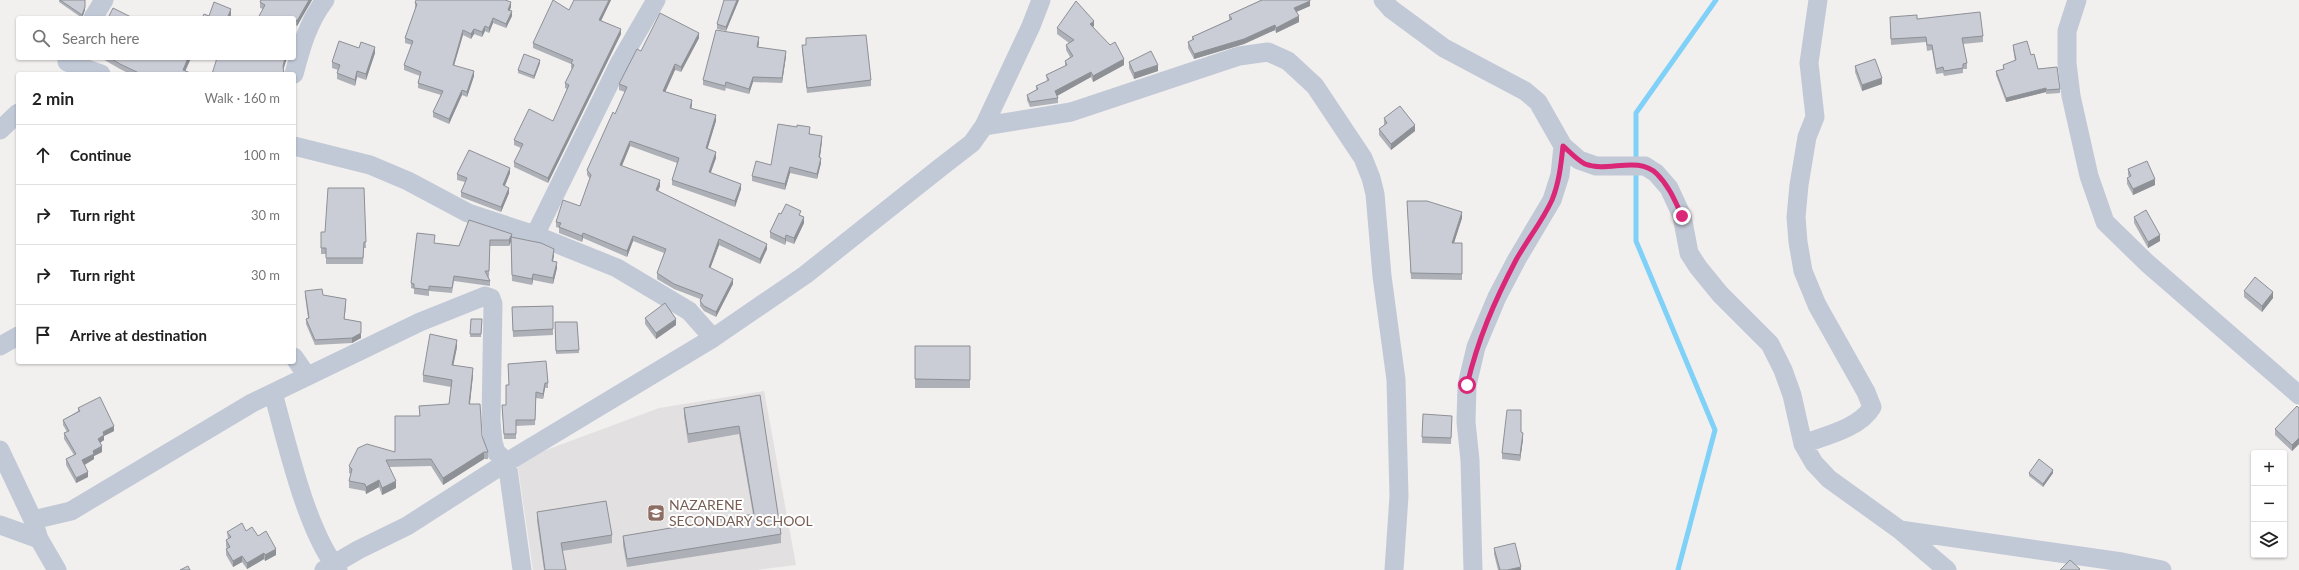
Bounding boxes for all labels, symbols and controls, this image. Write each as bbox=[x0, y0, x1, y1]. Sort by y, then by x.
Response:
search box bbox=[16, 16, 296, 60]
icon: search bbox=[30, 27, 52, 49]
text: Search here bbox=[62, 29, 139, 47]
text: 2 min bbox=[32, 88, 74, 109]
text: Walk · 160 m bbox=[204, 90, 280, 106]
icon: ahead bbox=[32, 144, 54, 166]
text: Continue bbox=[70, 146, 131, 164]
text: 100 m bbox=[243, 147, 280, 163]
icon: right bbox=[32, 204, 54, 226]
text: Turn right bbox=[70, 206, 135, 224]
text: 30 m bbox=[251, 207, 280, 223]
route end bbox=[1673, 207, 1691, 225]
icon: right bbox=[32, 264, 54, 286]
text: Turn right bbox=[70, 266, 135, 284]
text: 30 m bbox=[251, 267, 280, 283]
icon: arrive bbox=[32, 324, 54, 346]
text: Arrive at destination bbox=[70, 326, 207, 344]
route start bbox=[1458, 376, 1476, 394]
map controls bbox=[2251, 450, 2287, 558]
button: + bbox=[2251, 450, 2287, 486]
button: − bbox=[2251, 486, 2287, 522]
place label: NAZARENE SECONDARY SCHOOL bbox=[669, 496, 813, 529]
school or university icon: NAZARENE SECONDARY SCHOOL bbox=[646, 503, 666, 523]
button: layers bbox=[2251, 522, 2287, 558]

